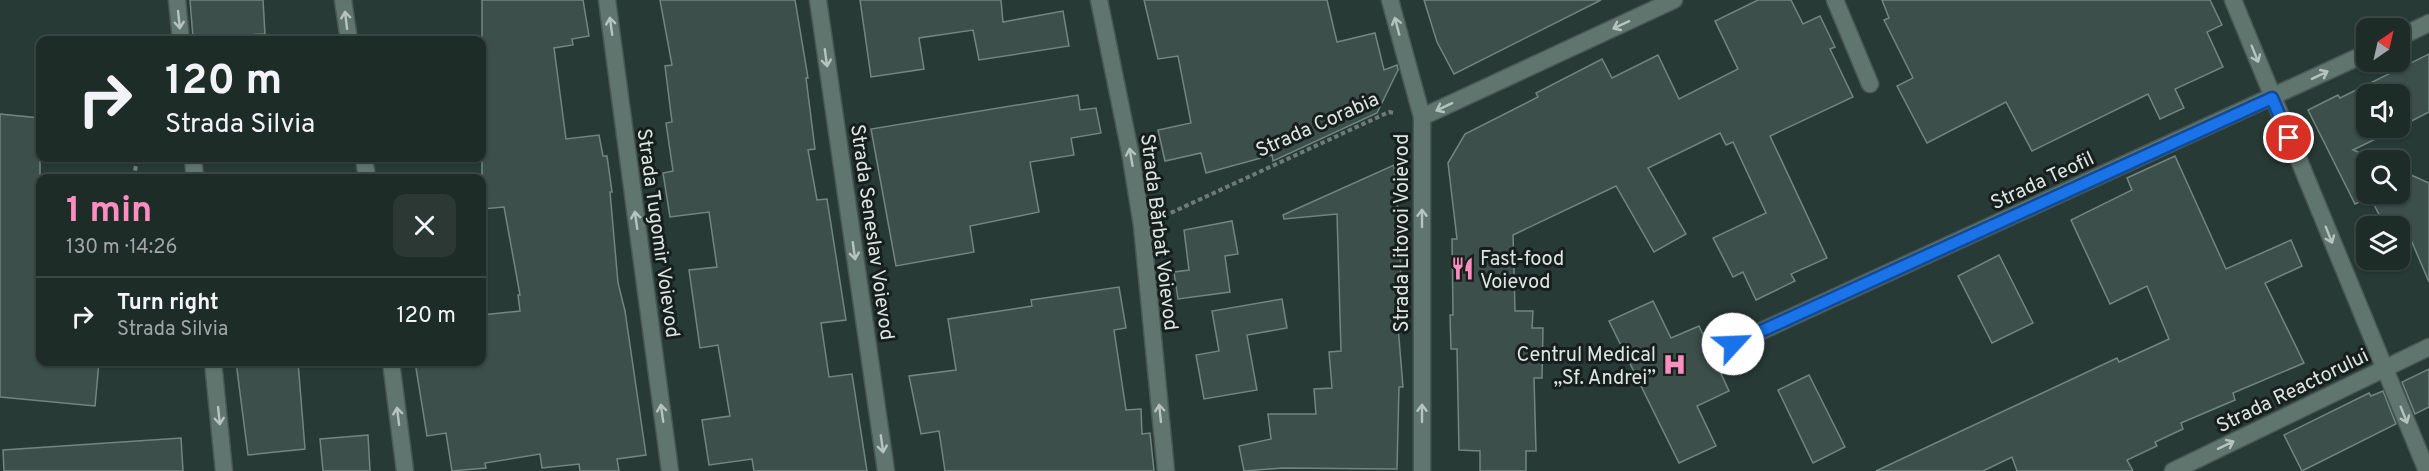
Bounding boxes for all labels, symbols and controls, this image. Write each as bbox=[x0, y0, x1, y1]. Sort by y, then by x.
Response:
one-way arrow bbox=[174, 10, 185, 30]
one-way arrow bbox=[340, 11, 351, 31]
one-way arrow bbox=[605, 17, 616, 37]
one-way arrow bbox=[1391, 17, 1402, 36]
north arrow bbox=[2356, 18, 2410, 72]
map controls bbox=[2356, 18, 2410, 270]
one-way arrow bbox=[1612, 19, 1630, 31]
one-way arrow bbox=[2250, 45, 2261, 63]
one-way arrow bbox=[821, 48, 832, 67]
text: 120 m bbox=[165, 56, 282, 109]
icon: right bbox=[66, 60, 144, 138]
one-way arrow bbox=[2310, 69, 2328, 81]
button: sound bbox=[2356, 84, 2410, 138]
street label: Strada Corabia bbox=[1252, 87, 1383, 165]
one-way arrow bbox=[1435, 101, 1453, 113]
text: Strada Silvia bbox=[165, 108, 315, 142]
pin bbox=[2263, 112, 2314, 163]
icon: arrive bbox=[2272, 121, 2305, 154]
street label: Strada Seneslav Voievod bbox=[843, 123, 899, 342]
street label: Strada Tugomir Voievod bbox=[629, 127, 685, 340]
street label: Strada Bărbat Voievod bbox=[1133, 132, 1183, 332]
street label: Strada Litovoi Voievod bbox=[1390, 134, 1416, 332]
one-way arrow bbox=[1125, 147, 1136, 167]
street label: Strada Teofil bbox=[1987, 147, 2099, 217]
button: search bbox=[2356, 150, 2410, 204]
text: 1 min bbox=[66, 189, 152, 235]
button: close bbox=[393, 194, 456, 257]
one-way arrow bbox=[1416, 208, 1428, 228]
one-way arrow bbox=[631, 210, 642, 230]
button: layers bbox=[2356, 216, 2410, 270]
one-way arrow bbox=[2324, 225, 2335, 243]
text: 130 m · 14:26 bbox=[66, 235, 177, 261]
one-way arrow bbox=[849, 240, 860, 260]
place label: Fast-food Voievod bbox=[1480, 247, 1564, 296]
restaurant icon: Fast-food Voievod bbox=[1449, 256, 1475, 282]
text: Turn right bbox=[117, 290, 219, 317]
icon: right bbox=[66, 300, 99, 333]
text: 120 m bbox=[396, 303, 456, 330]
position arrow bbox=[1701, 312, 1765, 376]
text: Strada Silvia bbox=[117, 317, 228, 343]
place label: Centrul Medical „Sf. Andrei” bbox=[1516, 343, 1656, 392]
street label: Strada Reactorului bbox=[2213, 344, 2373, 440]
hospital icon: Centrul Medical „Sf. Andrei” bbox=[1661, 352, 1687, 378]
one-way arrow bbox=[1154, 403, 1165, 423]
one-way arrow bbox=[1416, 403, 1428, 423]
one-way arrow bbox=[656, 404, 667, 423]
one-way arrow bbox=[2399, 405, 2410, 423]
one-way arrow bbox=[214, 406, 225, 426]
one-way arrow bbox=[392, 407, 403, 427]
one-way arrow bbox=[877, 433, 888, 453]
one-way arrow bbox=[2216, 439, 2234, 451]

